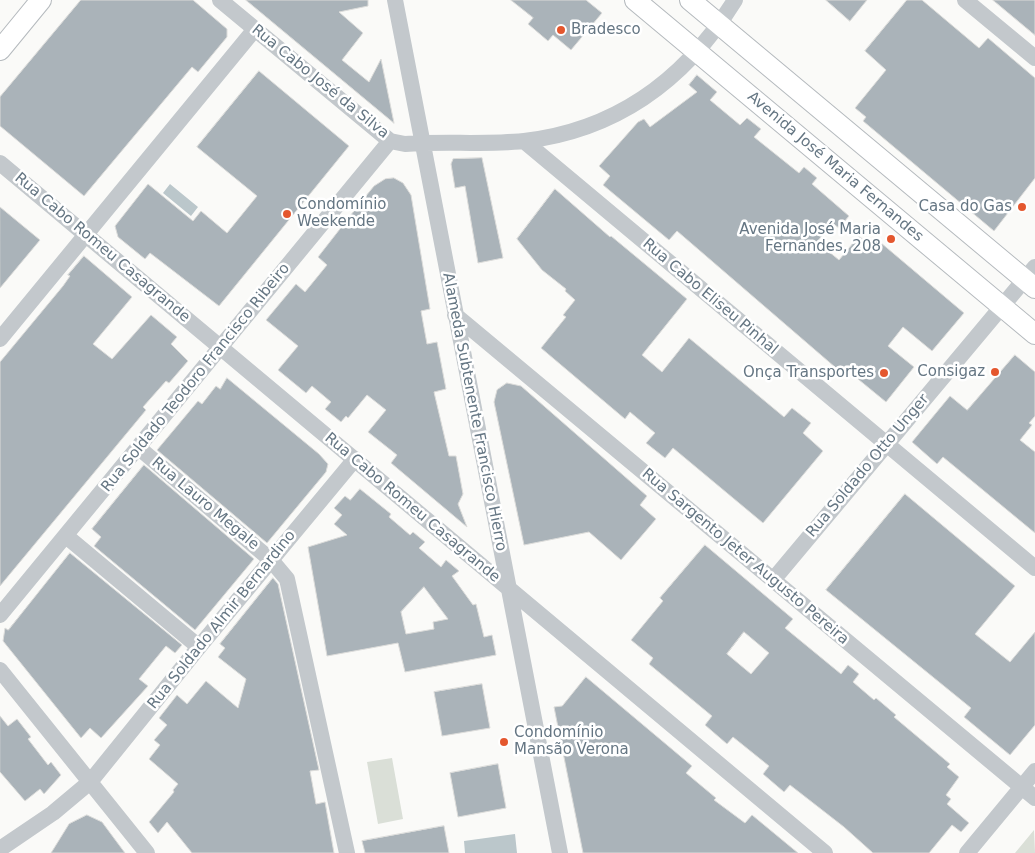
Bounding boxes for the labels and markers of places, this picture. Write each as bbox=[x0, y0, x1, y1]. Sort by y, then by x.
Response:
place label: Bradesco bbox=[571, 21, 641, 39]
marker: Bradesco bbox=[555, 24, 567, 36]
place label: Condomínio Weekende bbox=[297, 196, 386, 231]
place label: Casa do Gas bbox=[918, 198, 1012, 216]
marker: Casa do Gas bbox=[1016, 201, 1028, 213]
marker: Condomínio Weekende bbox=[281, 208, 293, 220]
place label: Avenida José Maria Fernandes, 208 bbox=[739, 221, 881, 256]
marker: Avenida José Maria Fernandes, 208 bbox=[885, 233, 897, 245]
place label: Consigaz bbox=[917, 363, 985, 381]
place label: Onça Transportes bbox=[743, 364, 874, 382]
marker: Consigaz bbox=[989, 366, 1001, 378]
marker: Onça Transportes bbox=[878, 367, 890, 379]
place label: Condomínio Mansão Verona bbox=[514, 724, 629, 759]
marker: Condomínio Mansão Verona bbox=[498, 736, 510, 748]

